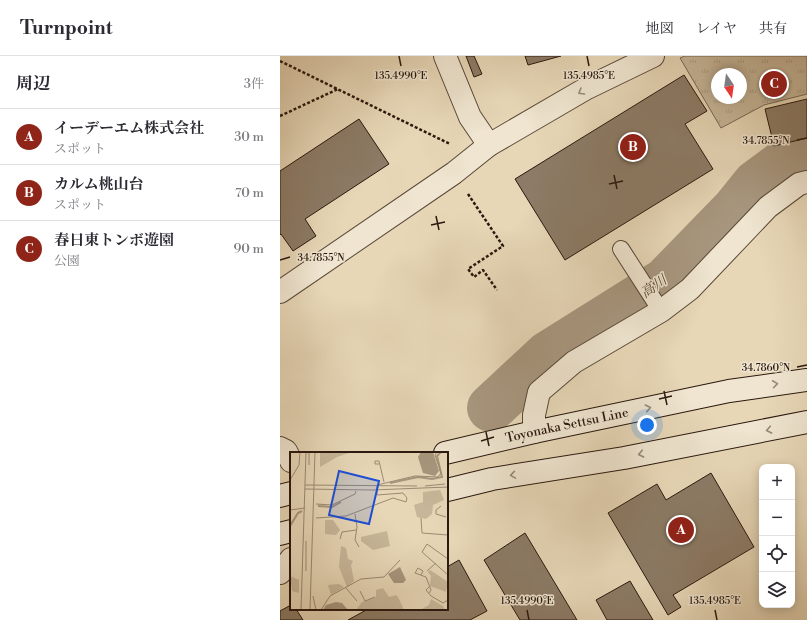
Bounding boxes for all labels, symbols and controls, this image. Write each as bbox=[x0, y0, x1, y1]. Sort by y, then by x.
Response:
text: Turnpoint bbox=[20, 16, 113, 40]
text: 地図 bbox=[646, 20, 674, 38]
text: レイヤ bbox=[696, 20, 737, 38]
text: 共有 bbox=[759, 20, 787, 38]
north arrow bbox=[711, 68, 747, 104]
pin: C bbox=[761, 69, 787, 99]
text: 135.4990°E bbox=[375, 70, 428, 82]
text: 135.4985°E bbox=[563, 70, 615, 82]
text: 周辺 bbox=[16, 73, 50, 95]
text: 3件 bbox=[244, 76, 264, 92]
one-way arrow bbox=[578, 88, 585, 95]
text: イーデーエム株式会社 bbox=[54, 119, 204, 138]
text: A bbox=[24, 129, 34, 145]
text: 30 m bbox=[234, 129, 264, 145]
pin: B bbox=[620, 132, 646, 162]
text: 34.7855°N bbox=[743, 135, 790, 147]
text: スポット bbox=[54, 141, 106, 157]
text: カルム桃山台 bbox=[54, 175, 143, 194]
text: B bbox=[24, 185, 34, 201]
text: 70 m bbox=[235, 185, 264, 201]
text: スポット bbox=[54, 197, 106, 213]
text: 春日東トンボ遊園 bbox=[54, 231, 174, 250]
text: C bbox=[24, 241, 34, 257]
text: 90 m bbox=[233, 241, 264, 257]
text: 34.7855°N bbox=[298, 252, 345, 264]
text: 公園 bbox=[54, 253, 80, 269]
water label: 高川 bbox=[637, 270, 672, 302]
text: 34.7860°N bbox=[742, 362, 791, 374]
one-way arrow bbox=[772, 380, 778, 389]
street label: Toyonaka Settsu Line bbox=[504, 404, 630, 446]
one-way arrow bbox=[644, 404, 651, 413]
your location bbox=[637, 415, 657, 435]
one-way arrow bbox=[766, 425, 772, 433]
one-way arrow bbox=[638, 450, 644, 458]
inset map bbox=[290, 452, 448, 610]
map controls bbox=[759, 464, 795, 608]
button: + bbox=[759, 464, 795, 500]
one-way arrow bbox=[510, 471, 516, 479]
button: − bbox=[759, 500, 795, 536]
pin: A bbox=[668, 515, 694, 545]
button: locate bbox=[759, 536, 795, 572]
button: layers bbox=[759, 572, 795, 608]
text: 135.4990°E bbox=[501, 595, 554, 607]
text: 135.4985°E bbox=[689, 595, 741, 607]

